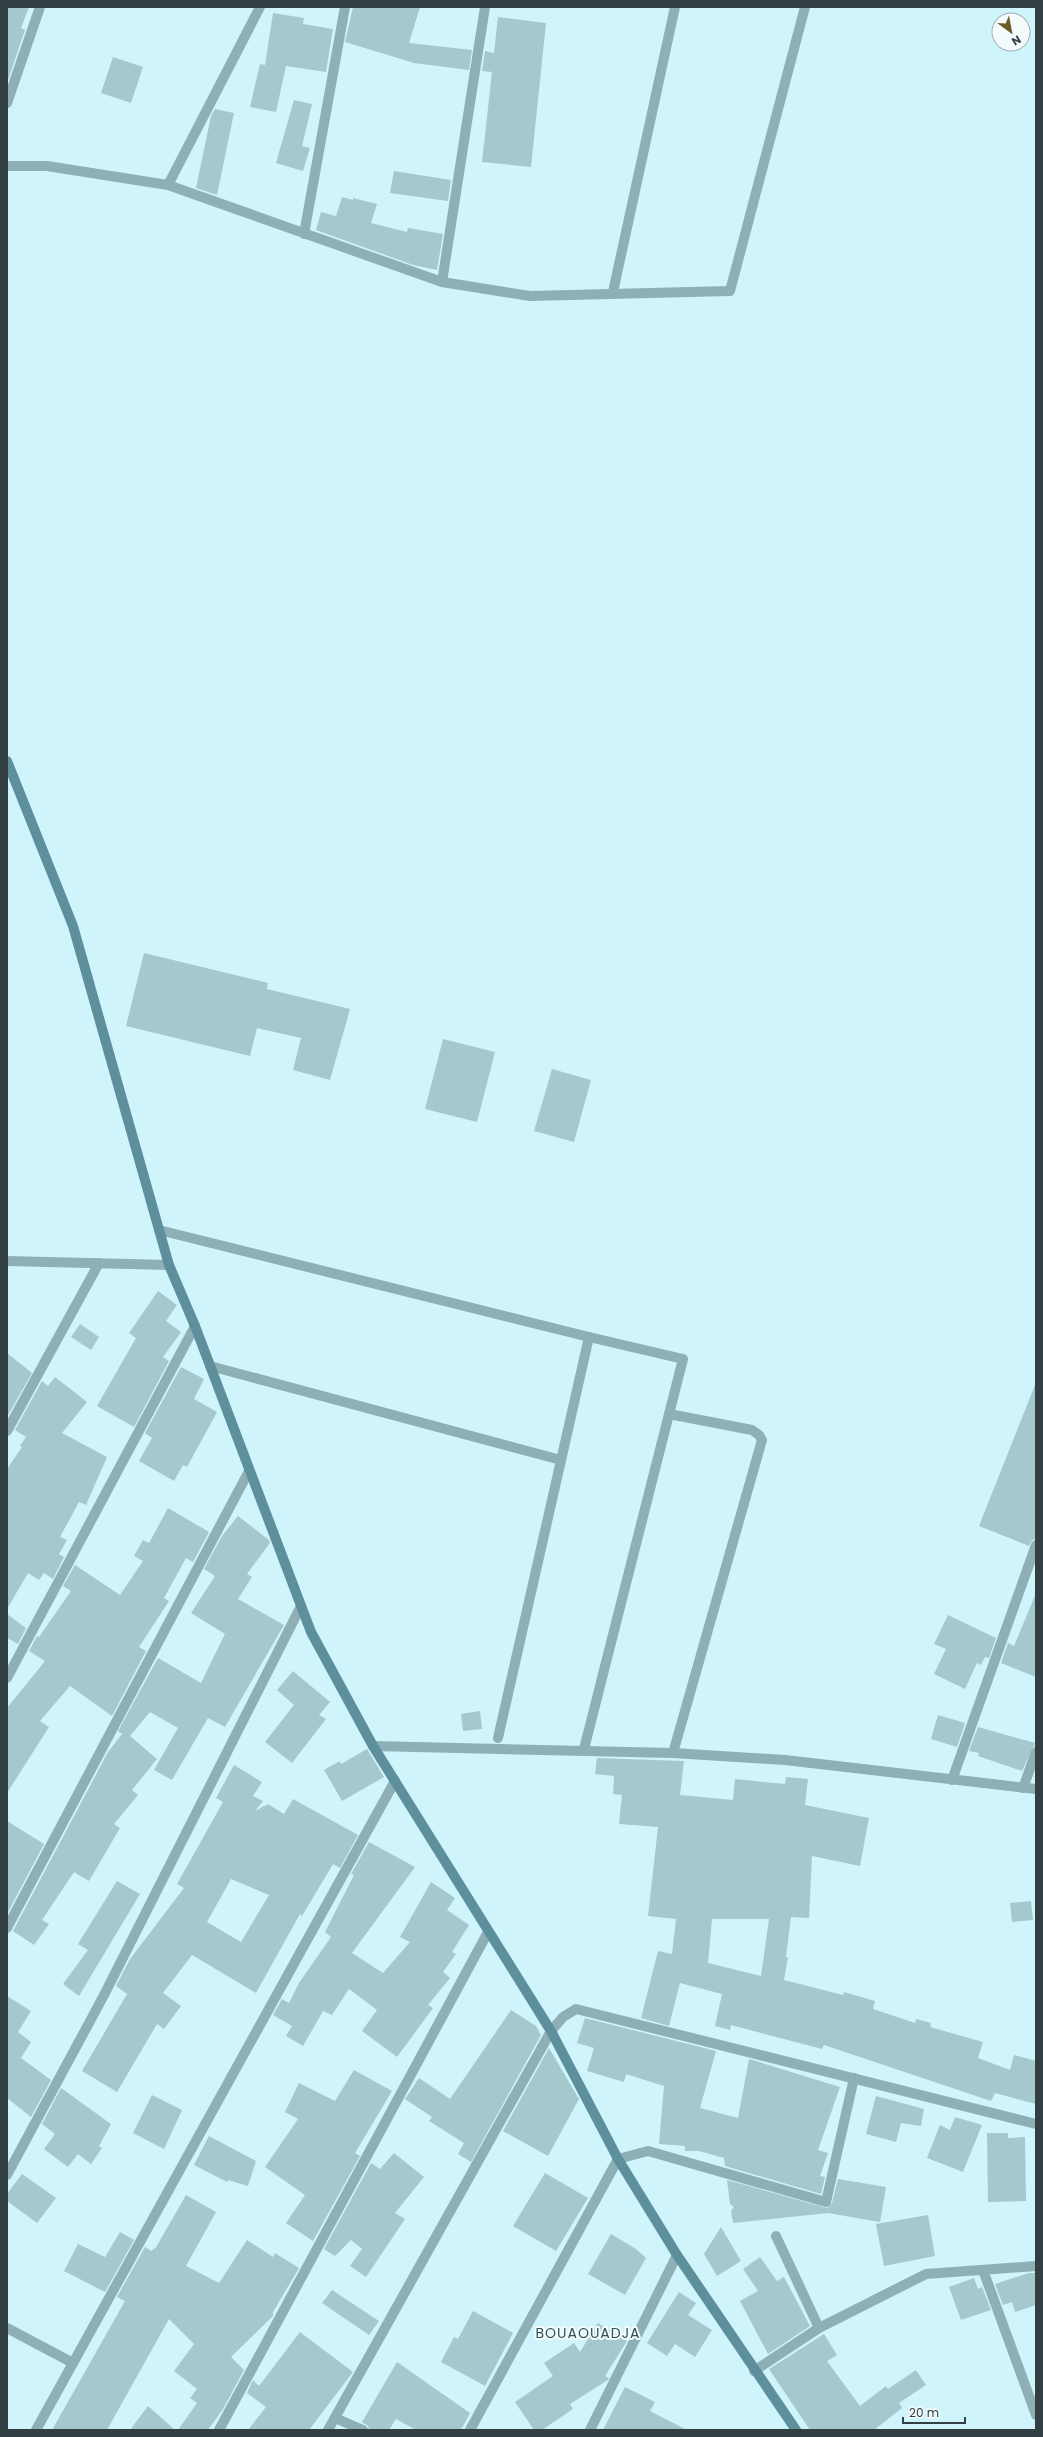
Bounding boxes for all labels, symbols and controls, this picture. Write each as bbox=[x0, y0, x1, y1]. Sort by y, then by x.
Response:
north arrow bbox=[991, 12, 1031, 52]
text: N bbox=[1009, 32, 1024, 49]
district label: BOUAOUADJA bbox=[535, 2323, 641, 2343]
scale bar bbox=[903, 2399, 965, 2425]
text: 20 m bbox=[909, 2404, 939, 2421]

